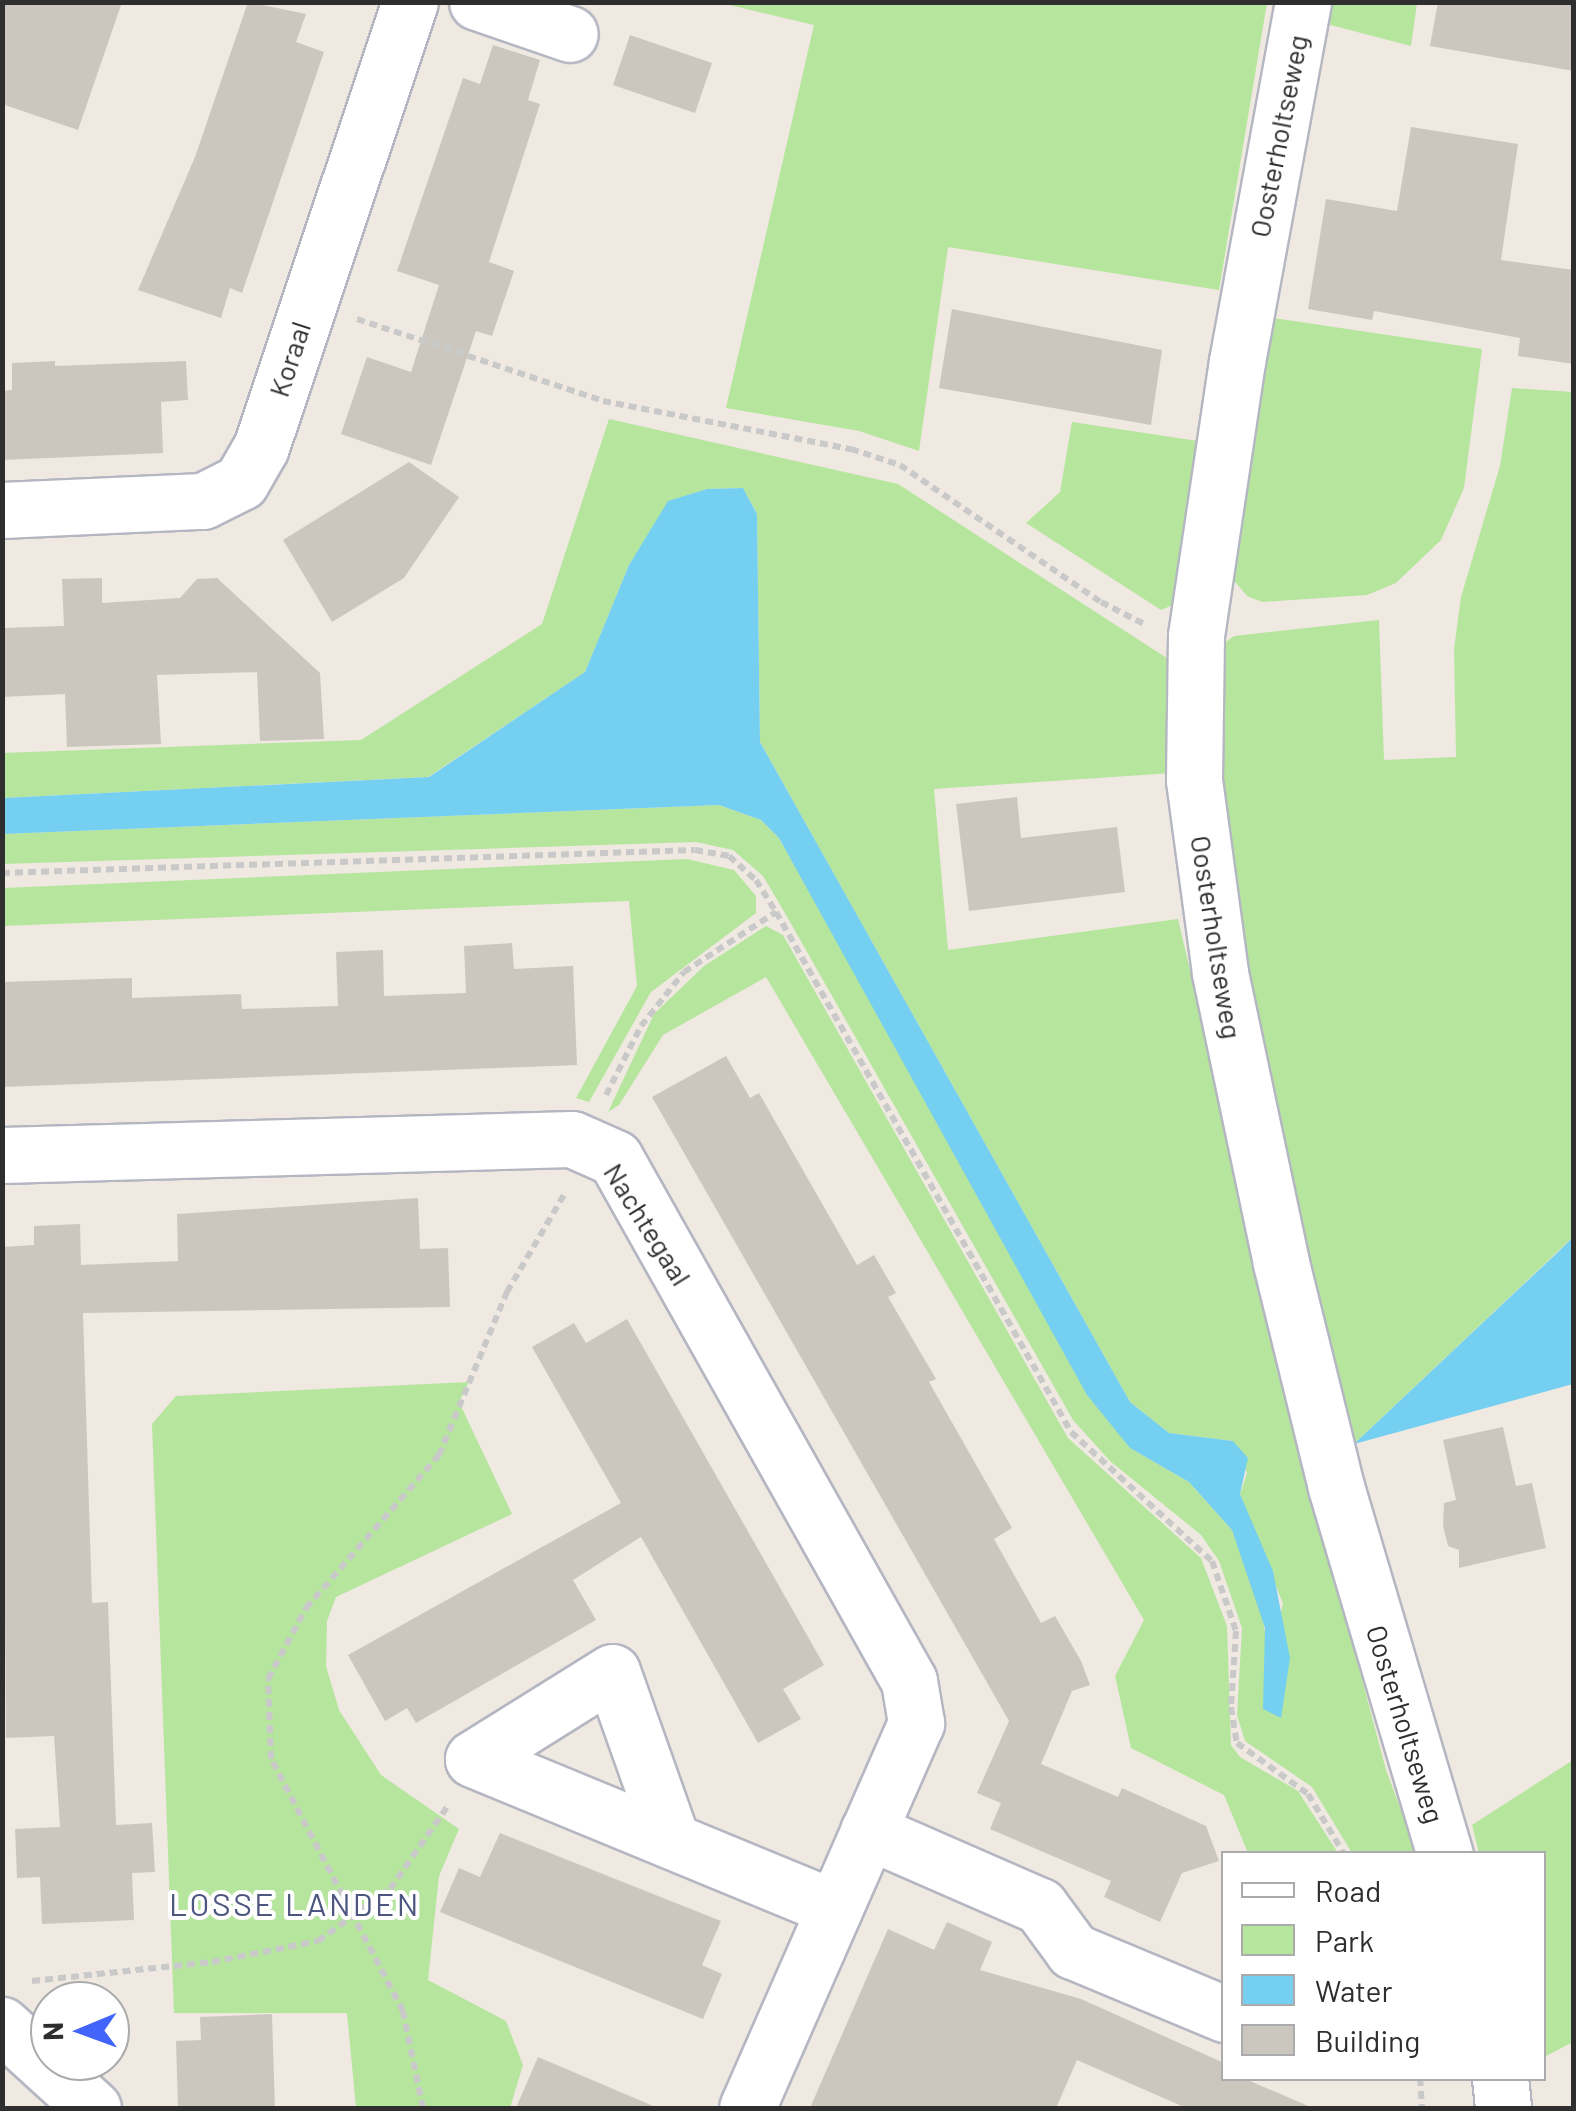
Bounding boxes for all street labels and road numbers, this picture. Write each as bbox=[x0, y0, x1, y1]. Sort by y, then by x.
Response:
street label: Oosterholtseweg bbox=[1242, 32, 1314, 240]
street label: Koraal bbox=[261, 317, 317, 401]
street label: Oosterholtseweg bbox=[1184, 833, 1250, 1041]
street label: Nachtegaal bbox=[597, 1157, 699, 1291]
street label: Oosterholtseweg bbox=[1360, 1621, 1452, 1827]

